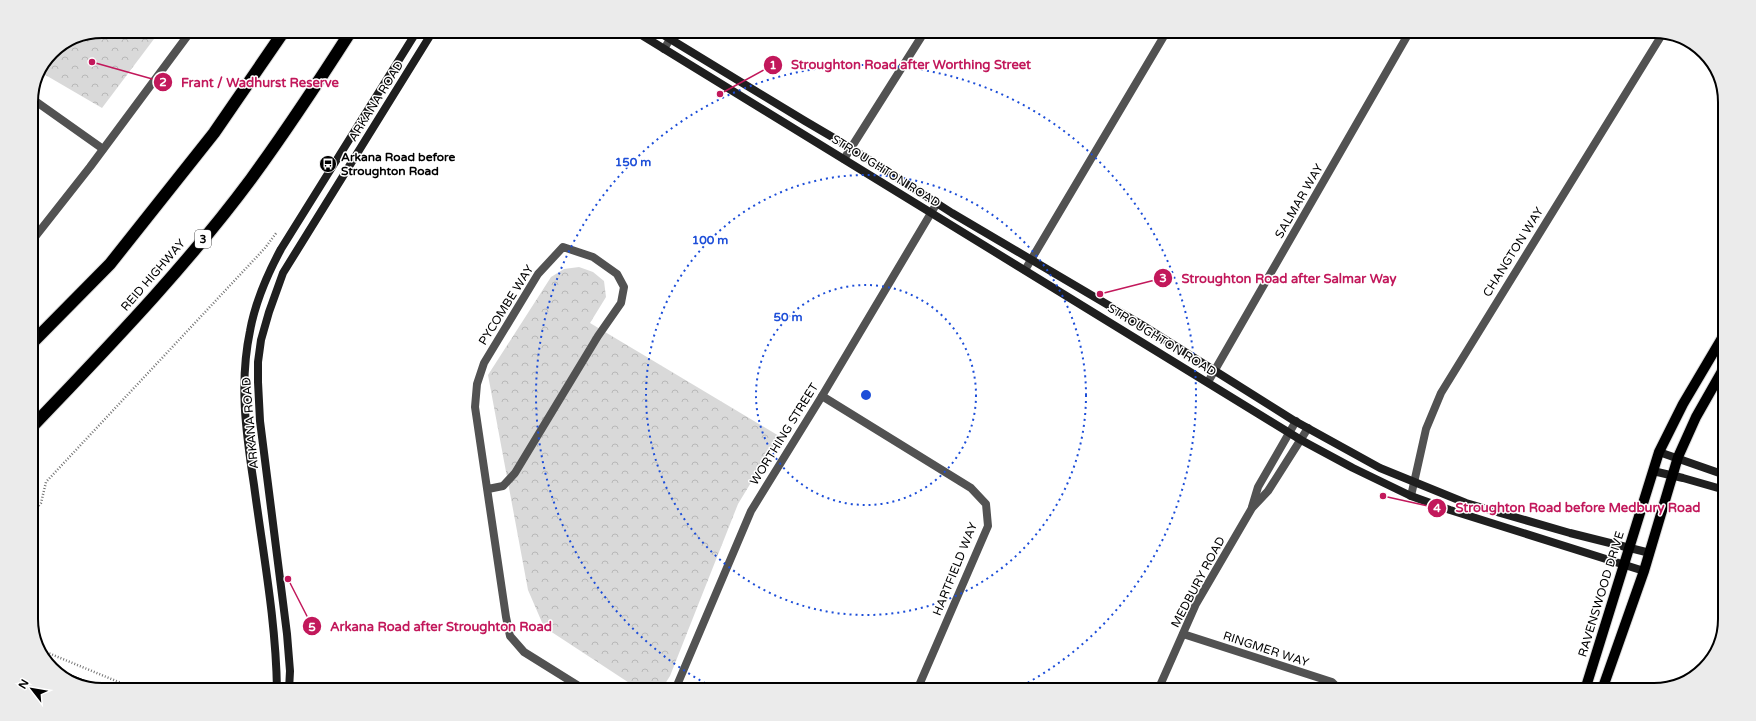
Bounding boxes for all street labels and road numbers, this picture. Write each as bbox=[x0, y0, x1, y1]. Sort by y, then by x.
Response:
street label: ARKANA ROAD bbox=[346, 58, 406, 144]
street label: STROUGHTON ROAD bbox=[829, 132, 943, 210]
street label: SALMAR WAY bbox=[1272, 161, 1326, 241]
street label: CHANGTON WAY bbox=[1480, 204, 1546, 299]
road number: 3 bbox=[195, 230, 211, 248]
street label: REID HIGHWAY bbox=[118, 236, 188, 314]
street label: PYCOMBE WAY bbox=[476, 262, 536, 348]
street label: STROUGHTON ROAD bbox=[1105, 301, 1219, 379]
street label: ARKANA ROAD bbox=[239, 377, 261, 469]
street label: WORTHING STREET bbox=[747, 380, 821, 488]
street label: HARTFIELD WAY bbox=[930, 520, 980, 618]
street label: RAVENSWOOD DRIVE bbox=[1575, 529, 1627, 659]
street label: MEDBURY ROAD bbox=[1168, 534, 1228, 630]
street label: RINGMER WAY bbox=[1221, 628, 1311, 670]

